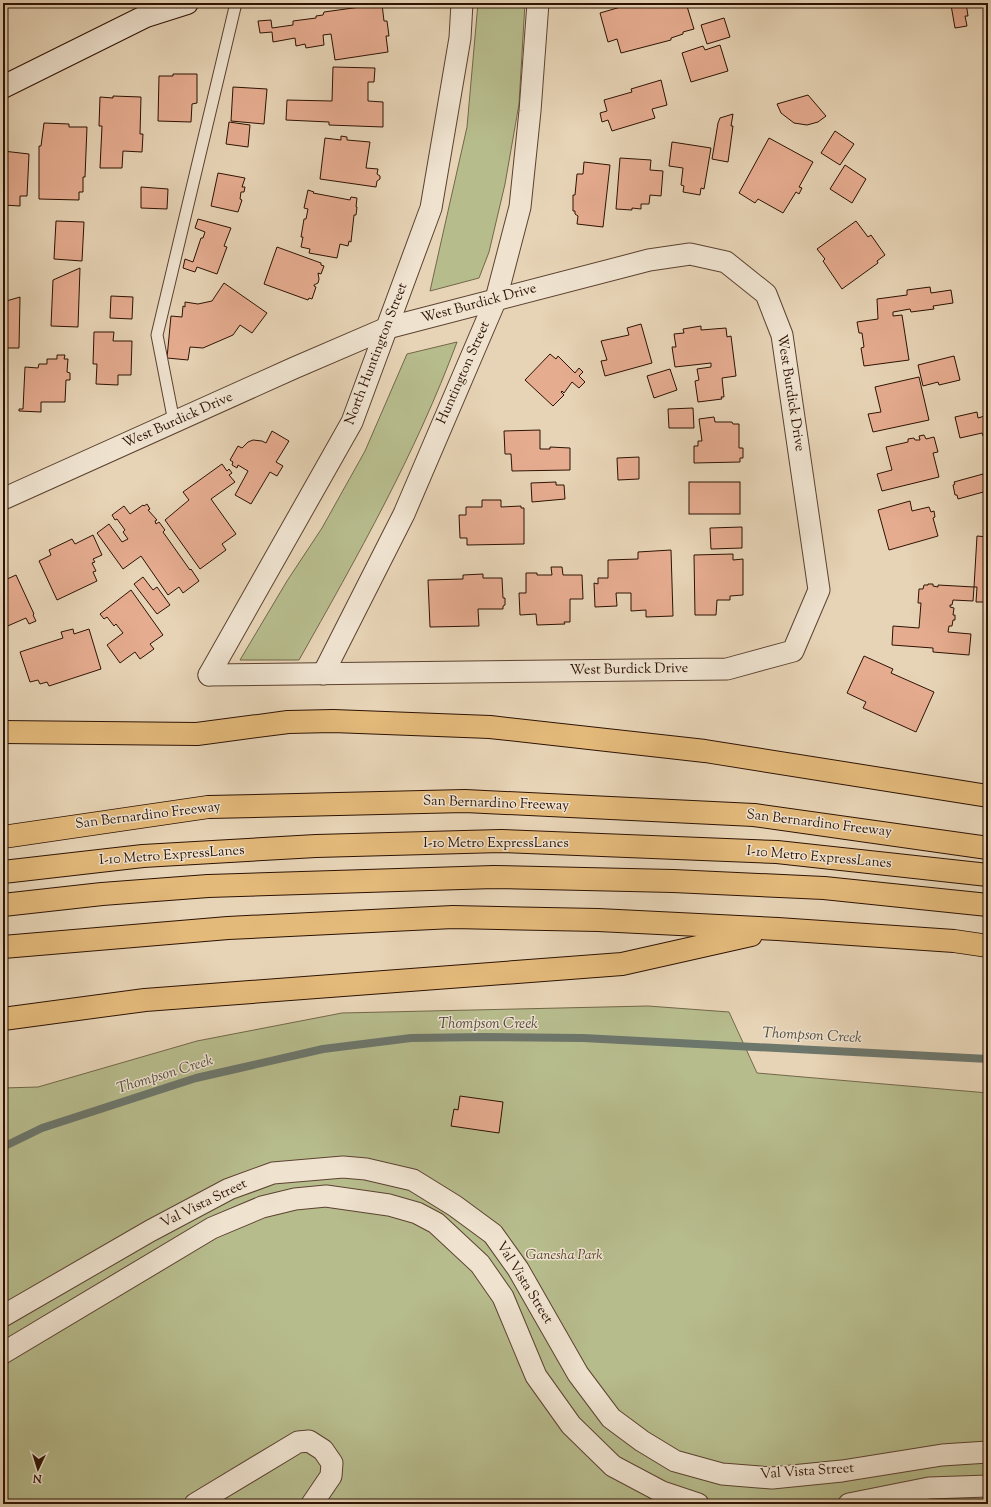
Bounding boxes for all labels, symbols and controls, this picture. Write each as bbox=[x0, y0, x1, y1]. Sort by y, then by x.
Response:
street label: West Burdick Drive bbox=[419, 279, 539, 329]
street label: North Huntington Street bbox=[341, 280, 413, 428]
street label: Huntington Street bbox=[432, 318, 496, 428]
street label: West Burdick Drive bbox=[771, 333, 809, 453]
street label: West Burdick Drive bbox=[120, 388, 236, 454]
street label: West Burdick Drive bbox=[570, 659, 688, 681]
street label: San Bernardino Freeway bbox=[422, 791, 570, 817]
street label: San Bernardino Freeway bbox=[74, 797, 222, 835]
street label: San Bernardino Freeway bbox=[745, 805, 893, 843]
street label: I-10 Metro ExpressLanes bbox=[423, 834, 569, 854]
street label: I-10 Metro ExpressLanes bbox=[99, 841, 245, 871]
street label: I-10 Metro ExpressLanes bbox=[746, 842, 892, 874]
water label: Thompson Creek bbox=[438, 1014, 538, 1035]
water label: Thompson Creek bbox=[762, 1023, 862, 1049]
water label: Thompson Creek bbox=[114, 1050, 216, 1100]
street label: Val Vista Street bbox=[157, 1174, 251, 1234]
street label: Val Vista Street bbox=[491, 1238, 558, 1328]
park label: Ganesha Park bbox=[526, 1246, 603, 1266]
north arrow bbox=[18, 1449, 58, 1489]
street label: Val Vista Street bbox=[759, 1459, 855, 1485]
text: N bbox=[32, 1470, 43, 1486]

